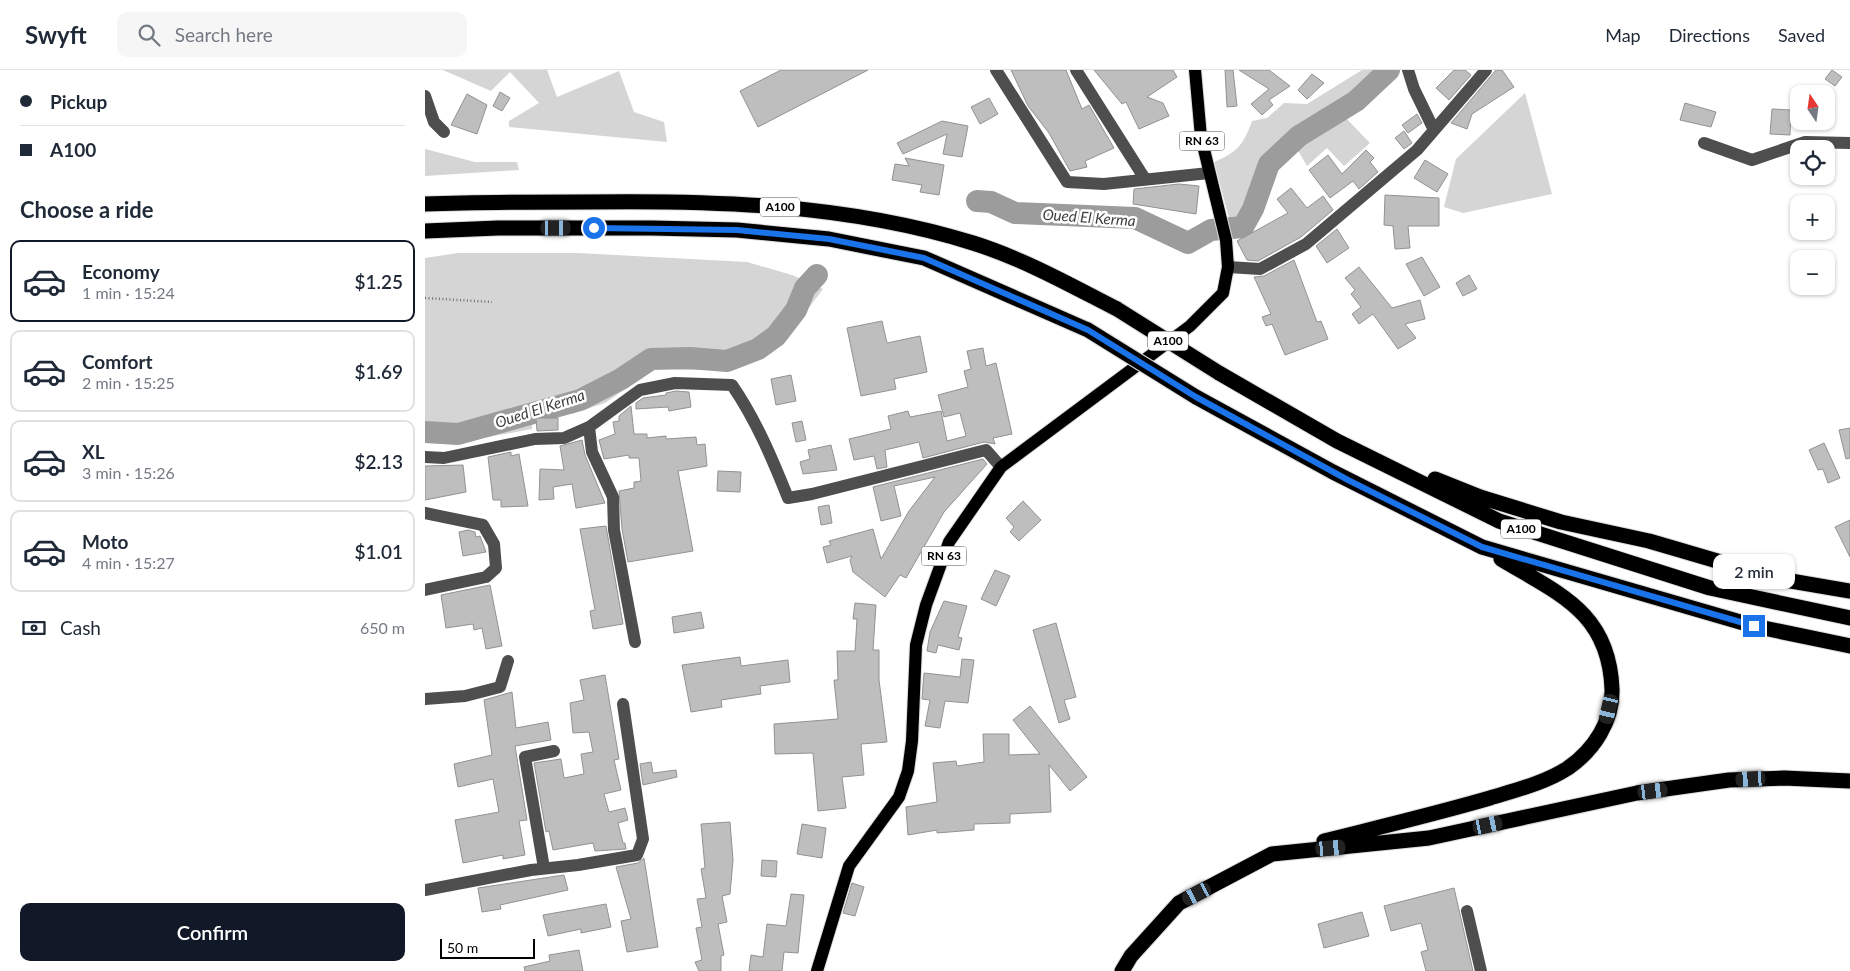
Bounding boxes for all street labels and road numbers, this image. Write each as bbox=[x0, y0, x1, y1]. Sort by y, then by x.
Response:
road number: RN 63 bbox=[1179, 131, 1225, 150]
road number: A100 bbox=[760, 198, 800, 216]
road number: A100 bbox=[1148, 332, 1188, 350]
road number: A100 bbox=[1501, 519, 1541, 538]
road number: RN 63 bbox=[921, 546, 967, 566]

